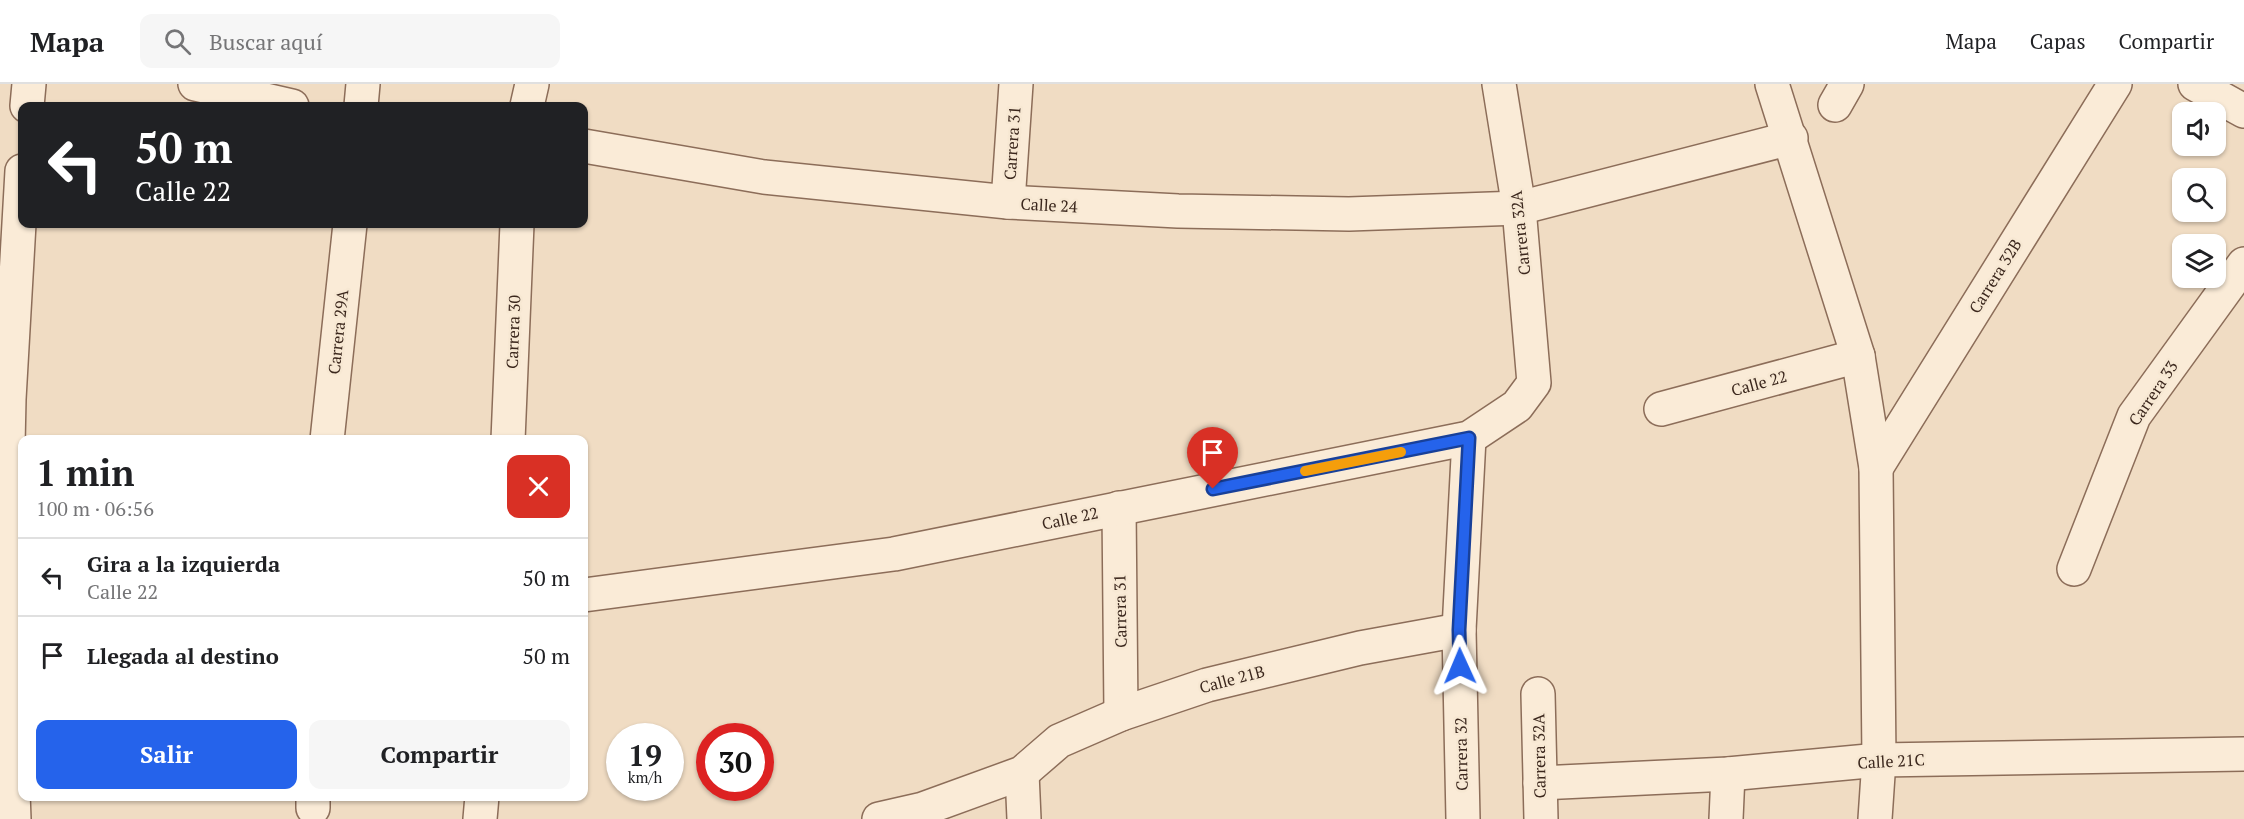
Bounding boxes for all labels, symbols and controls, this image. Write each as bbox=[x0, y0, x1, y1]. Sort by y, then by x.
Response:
search box bbox=[140, 14, 560, 68]
text: Mapa bbox=[30, 23, 104, 60]
icon: search bbox=[161, 25, 194, 58]
text: Buscar aquí bbox=[209, 27, 323, 56]
text: Mapa bbox=[1945, 27, 1997, 55]
text: Capas bbox=[2030, 27, 2086, 55]
text: Compartir bbox=[2119, 27, 2214, 55]
map controls bbox=[2172, 102, 2226, 288]
button: sound bbox=[2172, 102, 2226, 156]
street label: Carrera 31 bbox=[998, 105, 1026, 181]
text: 50 m bbox=[135, 119, 233, 175]
icon: left bbox=[36, 126, 114, 204]
button: search bbox=[2172, 168, 2226, 222]
text: Calle 22 bbox=[135, 173, 231, 209]
street label: Carrera 32A bbox=[1505, 190, 1535, 276]
street label: Calle 24 bbox=[1020, 193, 1079, 218]
button: layers bbox=[2172, 234, 2226, 288]
street label: Carrera 32B bbox=[1963, 235, 2027, 317]
street label: Carrera 29A bbox=[323, 289, 353, 375]
street label: Carrera 30 bbox=[501, 295, 525, 369]
street label: Carrera 33 bbox=[2123, 356, 2183, 430]
street label: Calle 22 bbox=[1729, 365, 1789, 401]
pin bbox=[1187, 427, 1238, 489]
icon: arrive bbox=[1196, 436, 1229, 469]
text: 1 min bbox=[36, 449, 134, 496]
button: close bbox=[507, 455, 570, 518]
text: 100 m · 06:56 bbox=[36, 495, 154, 522]
street label: Calle 22 bbox=[1040, 501, 1100, 535]
text: Gira a la izquierda bbox=[87, 549, 280, 578]
icon: left bbox=[36, 561, 69, 594]
text: 50 m bbox=[522, 563, 570, 592]
street label: Carrera 31 bbox=[1108, 574, 1132, 648]
text: Calle 22 bbox=[87, 578, 158, 605]
position arrow bbox=[1428, 634, 1492, 698]
icon: arrive bbox=[36, 639, 69, 672]
text: Llegada al destino bbox=[87, 641, 279, 670]
text: 50 m bbox=[522, 641, 570, 670]
street label: Calle 21B bbox=[1197, 660, 1267, 698]
street label: Carrera 32A bbox=[1527, 713, 1551, 799]
street label: Carrera 32 bbox=[1449, 717, 1473, 791]
button: Salir bbox=[36, 720, 297, 789]
button: Compartir bbox=[309, 720, 570, 789]
speed limit sign: 30 bbox=[696, 723, 774, 801]
text: 19 bbox=[628, 735, 662, 775]
street label: Calle 21C bbox=[1857, 748, 1925, 774]
text: km/h bbox=[628, 767, 662, 787]

